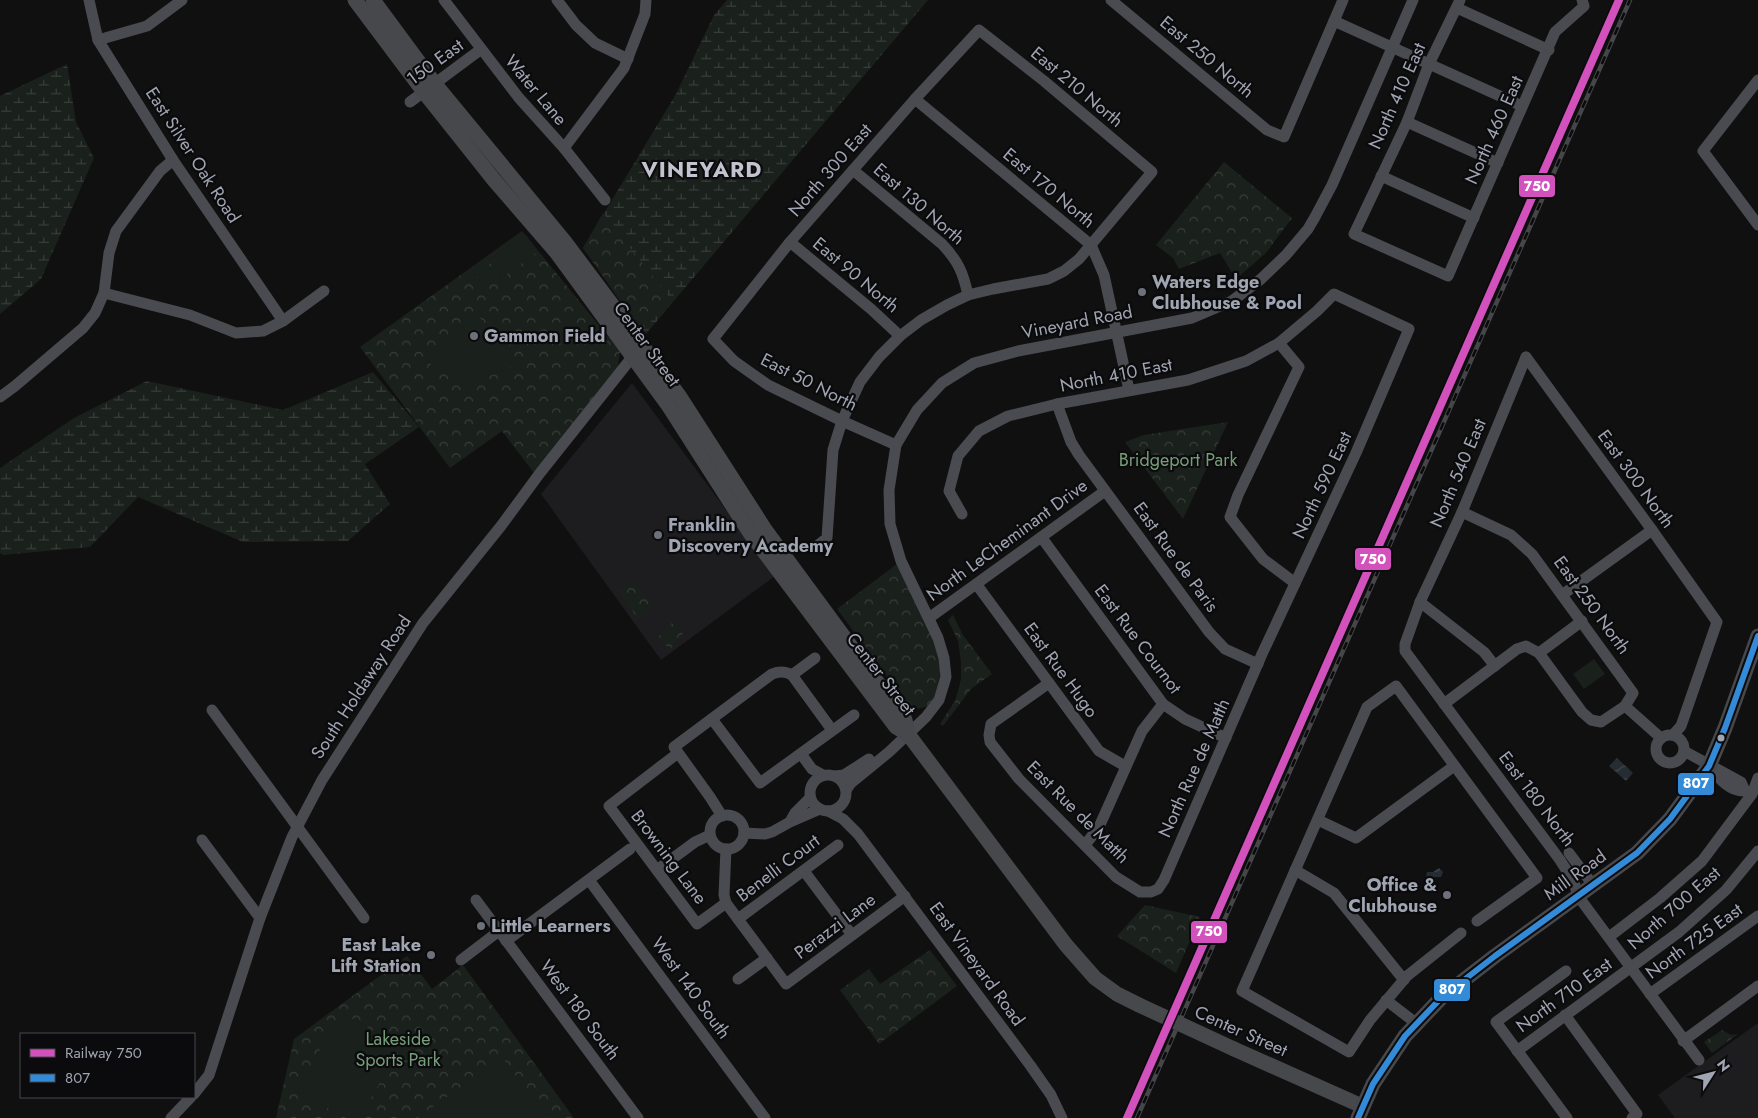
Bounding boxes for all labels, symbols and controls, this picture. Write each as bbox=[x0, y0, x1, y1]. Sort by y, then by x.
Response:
street label: East 250 North bbox=[1154, 10, 1260, 104]
street label: 150 East bbox=[401, 32, 469, 92]
street label: North 410 East bbox=[1362, 38, 1432, 153]
street label: East 210 North bbox=[1025, 40, 1129, 134]
street label: Water Lane bbox=[499, 49, 573, 131]
street label: North 460 East bbox=[1458, 71, 1530, 188]
street label: East Silver Oak Road bbox=[139, 82, 247, 228]
street label: North 300 East bbox=[782, 117, 878, 222]
street label: East 170 North bbox=[997, 142, 1101, 234]
district label: VINEYARD bbox=[641, 153, 762, 185]
street label: East 130 North bbox=[868, 157, 970, 251]
line badge: 750 bbox=[1518, 174, 1556, 198]
text: 750 bbox=[1524, 176, 1550, 196]
street label: East 90 North bbox=[807, 231, 905, 319]
place label: Waters Edge Clubhouse & Pool bbox=[1152, 269, 1302, 316]
marker: Waters Edge Clubhouse & Pool bbox=[1136, 286, 1148, 298]
street label: Center Street bbox=[607, 296, 687, 392]
street label: Vineyard Road bbox=[1019, 299, 1135, 345]
place label: Gammon Field bbox=[484, 323, 605, 349]
marker: Gammon Field bbox=[468, 330, 480, 342]
street label: East 50 North bbox=[756, 346, 862, 418]
street label: North 410 East bbox=[1058, 351, 1175, 399]
street label: North 540 East bbox=[1423, 414, 1493, 532]
street label: East 300 North bbox=[1591, 424, 1681, 534]
street label: North 590 East bbox=[1286, 426, 1359, 543]
park label: Bridgeport Park bbox=[1119, 447, 1237, 473]
street label: North LeCheminant Drive bbox=[921, 473, 1093, 607]
street label: East Rue de Paris bbox=[1127, 496, 1225, 618]
place label: Franklin Discovery Academy bbox=[668, 512, 834, 559]
marker: Franklin Discovery Academy bbox=[652, 529, 664, 541]
line badge: 750 bbox=[1354, 547, 1392, 571]
text: 750 bbox=[1360, 549, 1386, 569]
street label: East 250 North bbox=[1547, 550, 1637, 660]
street label: East Rue Cournot bbox=[1088, 579, 1188, 700]
street label: South Holdaway Road bbox=[305, 610, 417, 764]
street label: East Rue Hugo bbox=[1018, 617, 1105, 723]
street label: Center Street bbox=[840, 627, 922, 722]
street label: North Rue de Matth bbox=[1152, 694, 1236, 842]
unlabelled marker bbox=[1716, 733, 1726, 743]
street label: East 180 North bbox=[1492, 746, 1582, 852]
street label: East Rue de Matth bbox=[1021, 755, 1135, 869]
line badge: 807 bbox=[1677, 772, 1715, 796]
text: 807 bbox=[1683, 773, 1710, 793]
street label: Browning Lane bbox=[625, 804, 713, 910]
street label: Benelli Court bbox=[731, 828, 826, 908]
street label: Mill Road bbox=[1538, 843, 1612, 907]
street label: North 700 East bbox=[1622, 860, 1727, 956]
place label: Office & Clubhouse bbox=[1348, 872, 1437, 919]
street label: Perazzi Lane bbox=[789, 887, 881, 965]
marker: Office & Clubhouse bbox=[1441, 889, 1453, 901]
street label: North 725 East bbox=[1640, 896, 1749, 985]
street label: East Vineyard Road bbox=[923, 897, 1031, 1031]
place label: Little Learners bbox=[491, 913, 611, 939]
marker: Little Learners bbox=[475, 920, 487, 932]
line badge: 750 bbox=[1190, 920, 1228, 944]
text: 750 bbox=[1196, 921, 1222, 941]
place label: East Lake Lift Station bbox=[331, 932, 421, 979]
street label: West 140 South bbox=[645, 932, 737, 1044]
marker: East Lake Lift Station bbox=[425, 949, 437, 961]
street label: North 710 East bbox=[1511, 951, 1618, 1039]
street label: West 180 South bbox=[534, 954, 626, 1066]
line badge: 807 bbox=[1433, 978, 1471, 1002]
text: 807 bbox=[1439, 979, 1466, 999]
street label: Center Street bbox=[1190, 999, 1292, 1063]
park label: Lakeside Sports Park bbox=[355, 1026, 441, 1073]
legend bbox=[20, 1033, 195, 1098]
text: Railway 750 bbox=[65, 1042, 142, 1064]
north arrow bbox=[1688, 1048, 1738, 1098]
text: N bbox=[1712, 1055, 1735, 1076]
text: 807 bbox=[65, 1067, 90, 1089]

